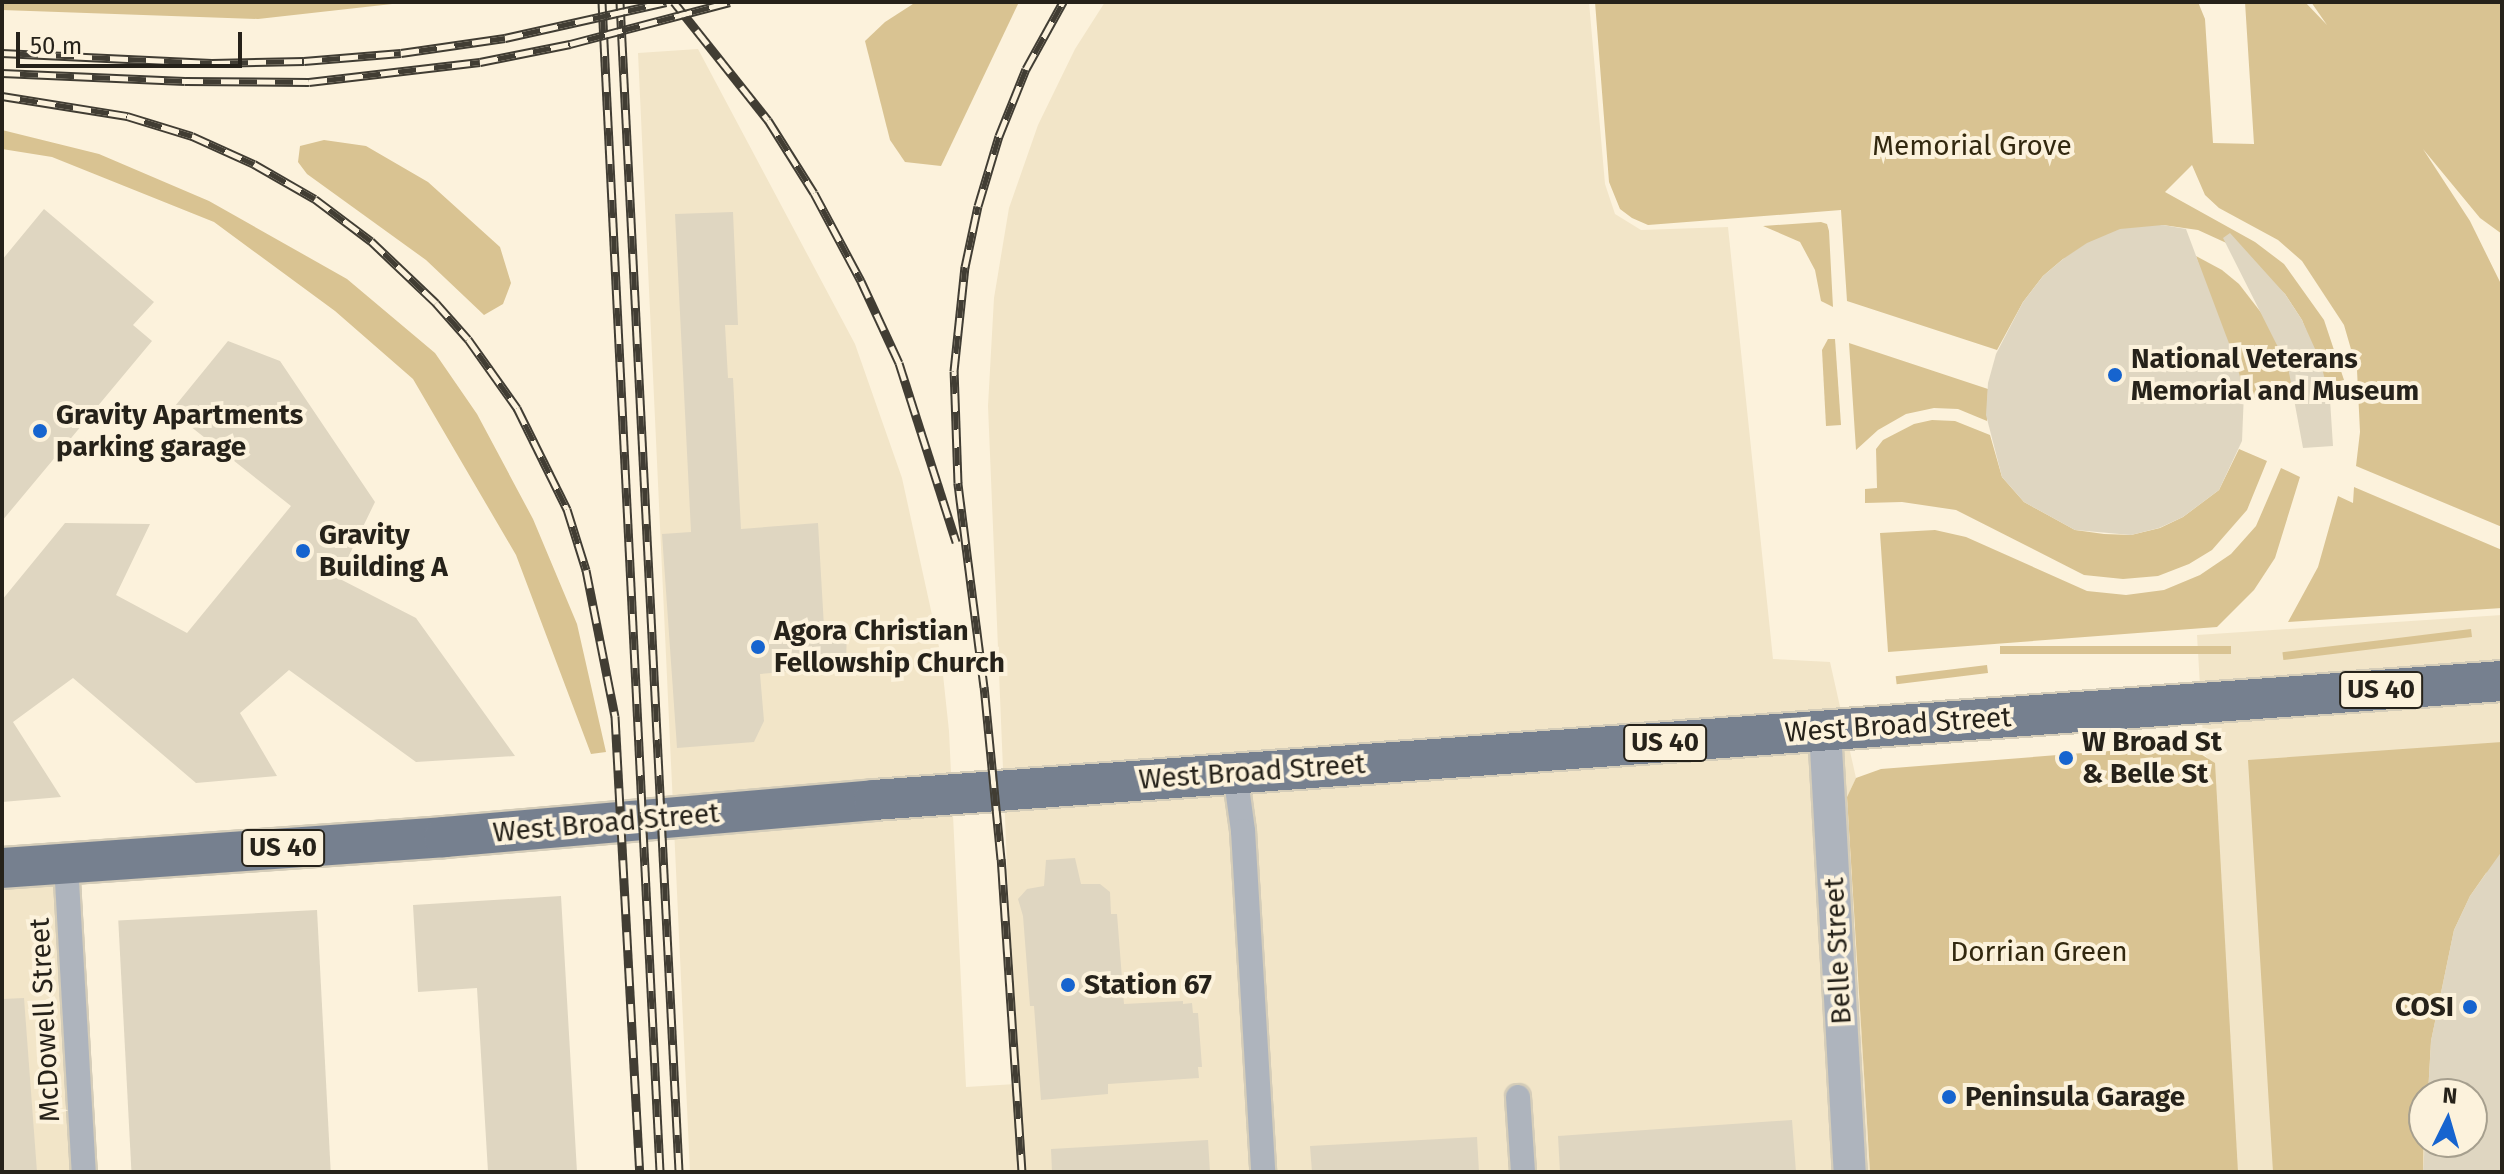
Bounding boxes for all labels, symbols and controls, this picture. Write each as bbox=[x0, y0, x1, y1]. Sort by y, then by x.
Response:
scale bar bbox=[20, 16, 246, 66]
text: 50 m bbox=[30, 32, 82, 60]
park label: Memorial Grove bbox=[1872, 129, 2072, 163]
place label: National Veterans Memorial and Museum bbox=[2131, 342, 2419, 408]
marker: National Veterans Memorial and Museum bbox=[2106, 366, 2124, 384]
place label: Gravity Apartments parking garage bbox=[56, 398, 303, 464]
marker: Gravity Apartments parking garage bbox=[31, 422, 49, 440]
place label: Gravity Building A bbox=[319, 518, 448, 584]
marker: Gravity Building A bbox=[294, 542, 312, 560]
place label: Agora Christian Fellowship Church bbox=[774, 614, 1005, 680]
marker: Agora Christian Fellowship Church bbox=[749, 638, 767, 656]
road number: US 40 bbox=[2339, 668, 2423, 712]
street label: West Broad Street bbox=[1784, 700, 2012, 750]
road number: US 40 bbox=[1623, 721, 1707, 765]
place label: W Broad St & Belle St bbox=[2082, 725, 2222, 791]
street label: West Broad Street bbox=[1138, 747, 1366, 797]
marker: W Broad St & Belle St bbox=[2057, 749, 2075, 767]
street label: West Broad Street bbox=[491, 796, 721, 850]
road number: US 40 bbox=[241, 826, 325, 870]
street label: Belle Street bbox=[1817, 877, 1859, 1025]
street label: McDowell Street bbox=[23, 917, 67, 1123]
park label: Dorrian Green bbox=[1950, 935, 2128, 969]
place label: Station 67 bbox=[1084, 968, 1212, 1002]
marker: Station 67 bbox=[1059, 976, 1077, 994]
place label: COSI bbox=[2395, 990, 2454, 1024]
marker: COSI bbox=[2461, 998, 2479, 1016]
north arrow bbox=[2408, 1078, 2488, 1158]
place label: Peninsula Garage bbox=[1965, 1080, 2185, 1114]
text: N bbox=[2442, 1082, 2458, 1110]
marker: Peninsula Garage bbox=[1940, 1088, 1958, 1106]

